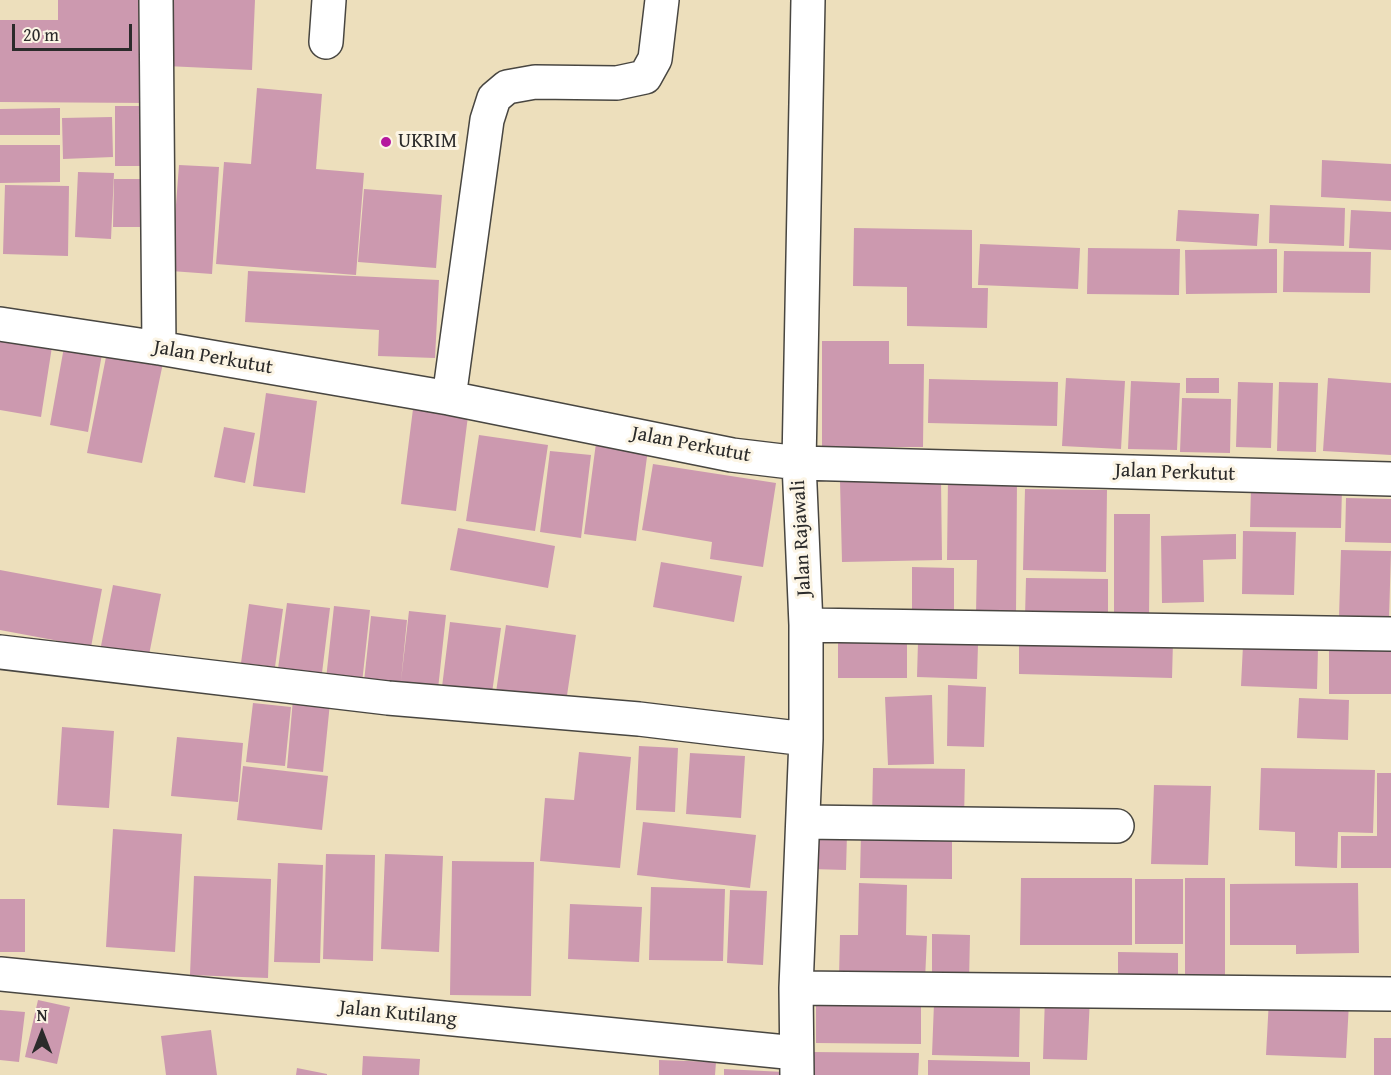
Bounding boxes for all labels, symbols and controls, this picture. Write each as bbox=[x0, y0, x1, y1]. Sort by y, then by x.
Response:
scale bar bbox=[15, 12, 135, 50]
text: 20 m bbox=[23, 21, 59, 48]
place label: UKRIM bbox=[398, 130, 457, 154]
marker: UKRIM bbox=[379, 135, 393, 149]
street label: Jalan Perkutut bbox=[151, 336, 275, 380]
street label: Jalan Perkutut bbox=[629, 422, 753, 468]
street label: Jalan Perkutut bbox=[1114, 459, 1236, 487]
street label: Jalan Rajawali bbox=[787, 479, 817, 597]
street label: Jalan Kutilang bbox=[338, 996, 458, 1032]
north arrow bbox=[12, 1003, 72, 1063]
text: N bbox=[37, 1003, 47, 1027]

